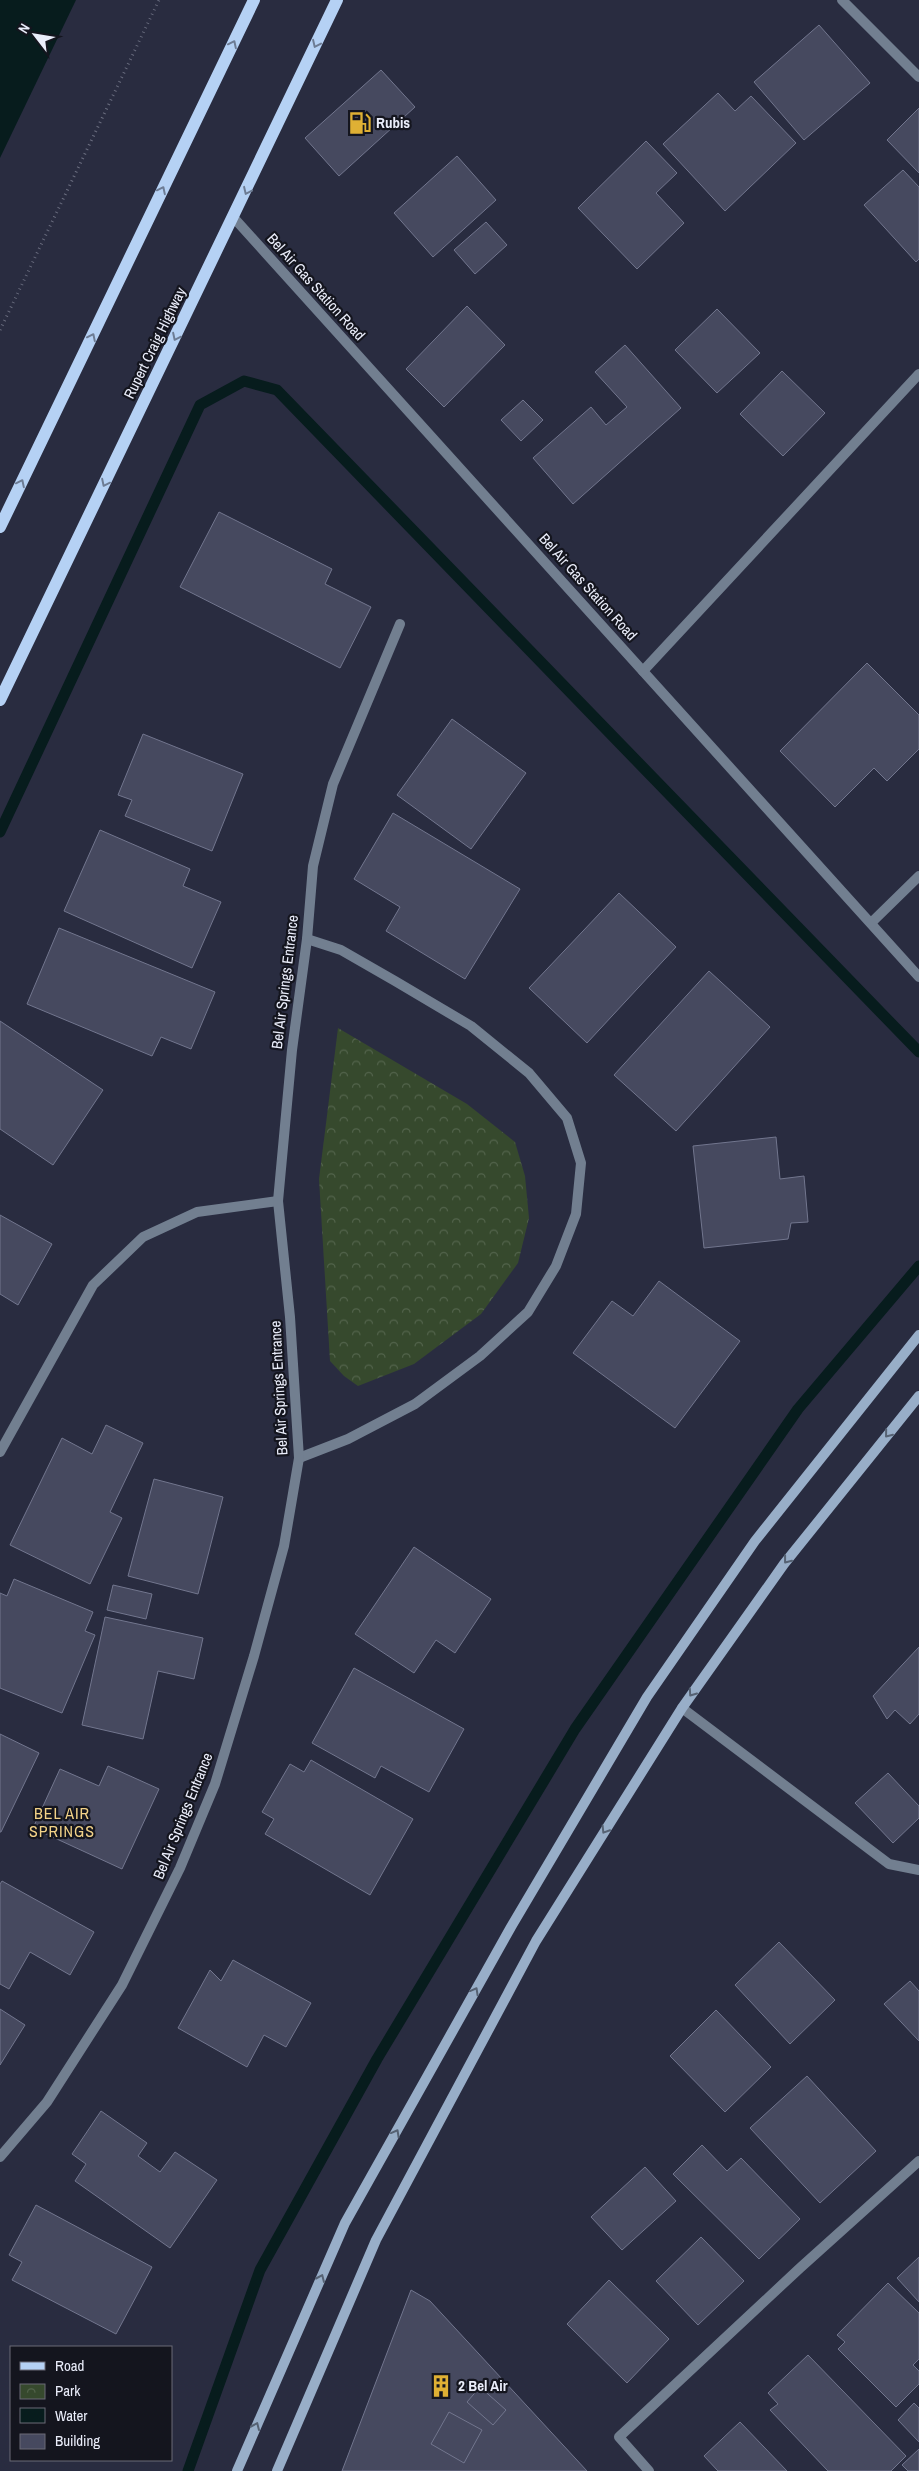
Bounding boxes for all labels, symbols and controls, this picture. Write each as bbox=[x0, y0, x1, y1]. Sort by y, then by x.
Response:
north arrow bbox=[10, 10, 60, 60]
text: N bbox=[14, 20, 34, 36]
one-way arrow bbox=[312, 39, 323, 48]
one-way arrow bbox=[226, 40, 237, 49]
fuel station icon: Rubis bbox=[347, 110, 373, 136]
place label: Rubis bbox=[376, 112, 410, 133]
one-way arrow bbox=[156, 186, 166, 195]
one-way arrow bbox=[243, 186, 253, 195]
street label: Bel Air Gas Station Road bbox=[263, 229, 370, 345]
street label: Rupert Craig Highway bbox=[118, 283, 191, 402]
one-way arrow bbox=[172, 332, 183, 341]
one-way arrow bbox=[85, 333, 95, 342]
one-way arrow bbox=[101, 478, 111, 487]
one-way arrow bbox=[15, 479, 25, 488]
street label: Bel Air Gas Station Road bbox=[535, 529, 642, 645]
street label: Bel Air Springs Entrance bbox=[266, 914, 303, 1050]
street label: Bel Air Springs Entrance bbox=[264, 1320, 293, 1456]
one-way arrow bbox=[885, 1428, 894, 1437]
one-way arrow bbox=[784, 1554, 792, 1563]
one-way arrow bbox=[689, 1687, 698, 1696]
street label: Bel Air Springs Entrance bbox=[148, 1749, 218, 1882]
district label: BEL AIR SPRINGS bbox=[29, 1802, 95, 1842]
one-way arrow bbox=[602, 1824, 612, 1833]
one-way arrow bbox=[469, 1988, 479, 1997]
one-way arrow bbox=[389, 2130, 399, 2139]
one-way arrow bbox=[315, 2274, 326, 2283]
legend bbox=[10, 2346, 172, 2461]
text: Road bbox=[55, 2355, 84, 2376]
building icon: 2 Bel Air bbox=[428, 2373, 454, 2399]
place label: 2 Bel Air bbox=[458, 2375, 508, 2396]
text: Park bbox=[55, 2380, 81, 2401]
text: Water bbox=[55, 2405, 87, 2426]
one-way arrow bbox=[250, 2422, 261, 2431]
text: Building bbox=[55, 2430, 100, 2451]

